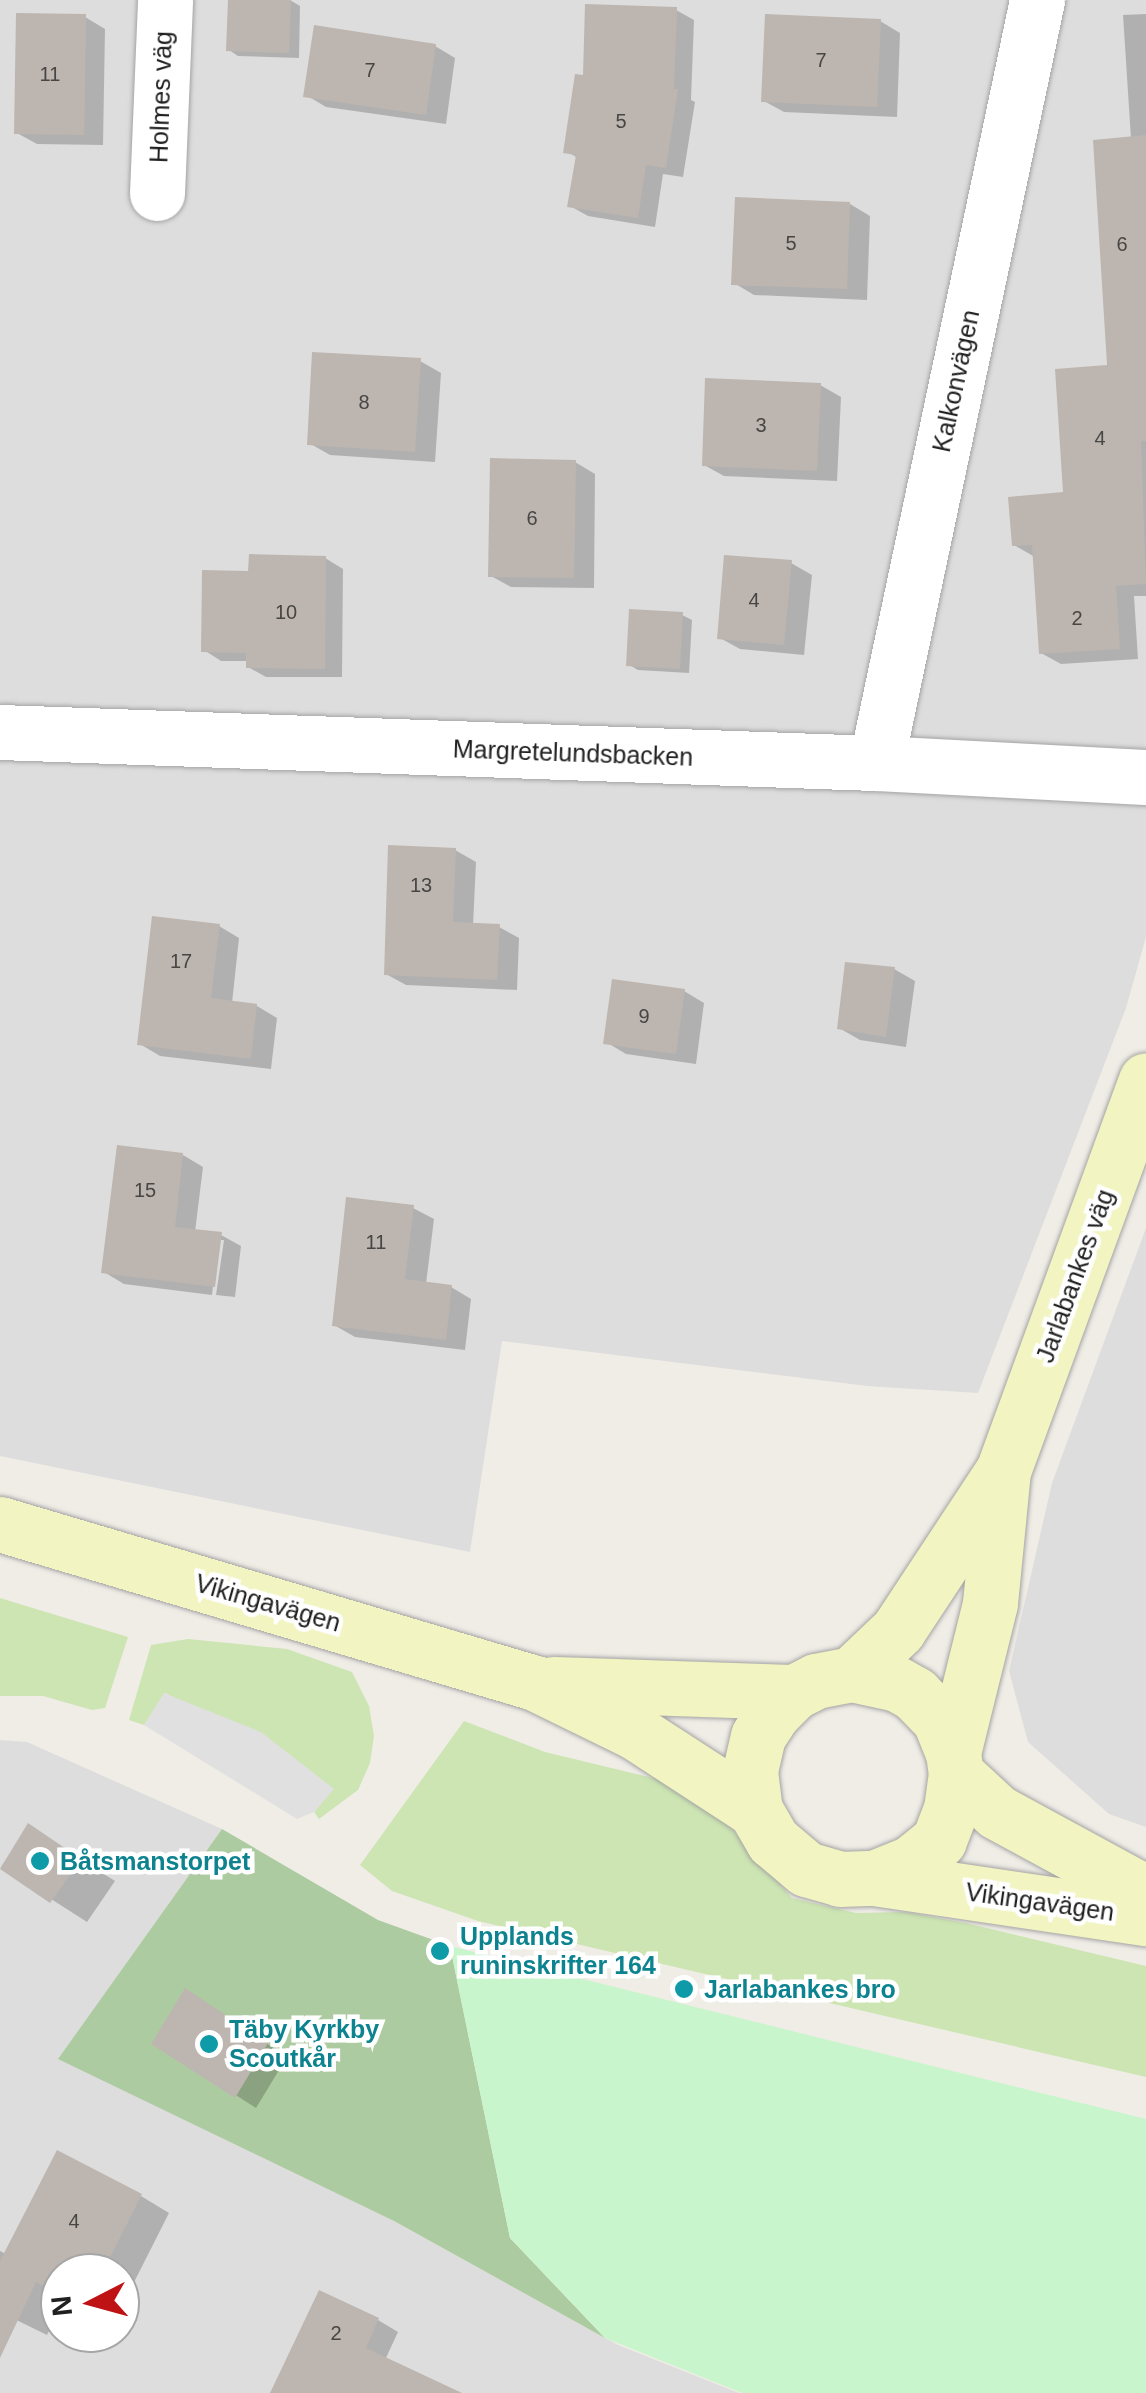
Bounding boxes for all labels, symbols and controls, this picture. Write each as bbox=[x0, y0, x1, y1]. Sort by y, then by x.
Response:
street label: Holmes väg bbox=[144, 31, 178, 163]
house number: 7 bbox=[815, 48, 827, 72]
house number: 7 bbox=[364, 58, 376, 82]
house number: 11 bbox=[40, 62, 60, 86]
house number: 5 bbox=[615, 109, 627, 133]
house number: 5 bbox=[785, 231, 797, 255]
house number: 6 bbox=[1116, 232, 1128, 256]
street label: Kalkonvägen bbox=[926, 307, 986, 455]
house number: 8 bbox=[358, 390, 370, 414]
house number: 3 bbox=[755, 413, 767, 437]
house number: 4 bbox=[1094, 426, 1106, 450]
house number: 6 bbox=[526, 506, 538, 530]
house number: 4 bbox=[748, 588, 760, 612]
house number: 10 bbox=[275, 600, 297, 624]
house number: 2 bbox=[1071, 606, 1083, 630]
street label: Margretelundsbacken bbox=[452, 734, 694, 772]
house number: 13 bbox=[410, 873, 432, 897]
house number: 17 bbox=[170, 949, 192, 973]
house number: 9 bbox=[638, 1004, 650, 1028]
house number: 15 bbox=[134, 1178, 156, 1202]
street label: Jarlabankes väg bbox=[1030, 1185, 1120, 1367]
house number: 11 bbox=[366, 1230, 386, 1254]
street label: Vikingavägen bbox=[192, 1568, 344, 1638]
place label: Båtsmanstorpet bbox=[60, 1846, 250, 1876]
marker: Båtsmanstorpet bbox=[29, 1850, 51, 1872]
street label: Vikingavägen bbox=[964, 1877, 1116, 1927]
place label: Upplands runinskrifter 164 bbox=[460, 1922, 656, 1981]
marker: Upplands runinskrifter 164 bbox=[429, 1940, 451, 1962]
place label: Jarlabankes bro bbox=[704, 1974, 896, 2004]
marker: Jarlabankes bro bbox=[673, 1978, 695, 2000]
place label: Täby Kyrkby Scoutkår bbox=[229, 2015, 379, 2074]
marker: Täby Kyrkby Scoutkår bbox=[198, 2033, 220, 2055]
house number: 4 bbox=[68, 2209, 80, 2233]
north arrow bbox=[40, 2253, 140, 2353]
text: N bbox=[45, 2294, 78, 2318]
house number: 2 bbox=[330, 2321, 342, 2345]

